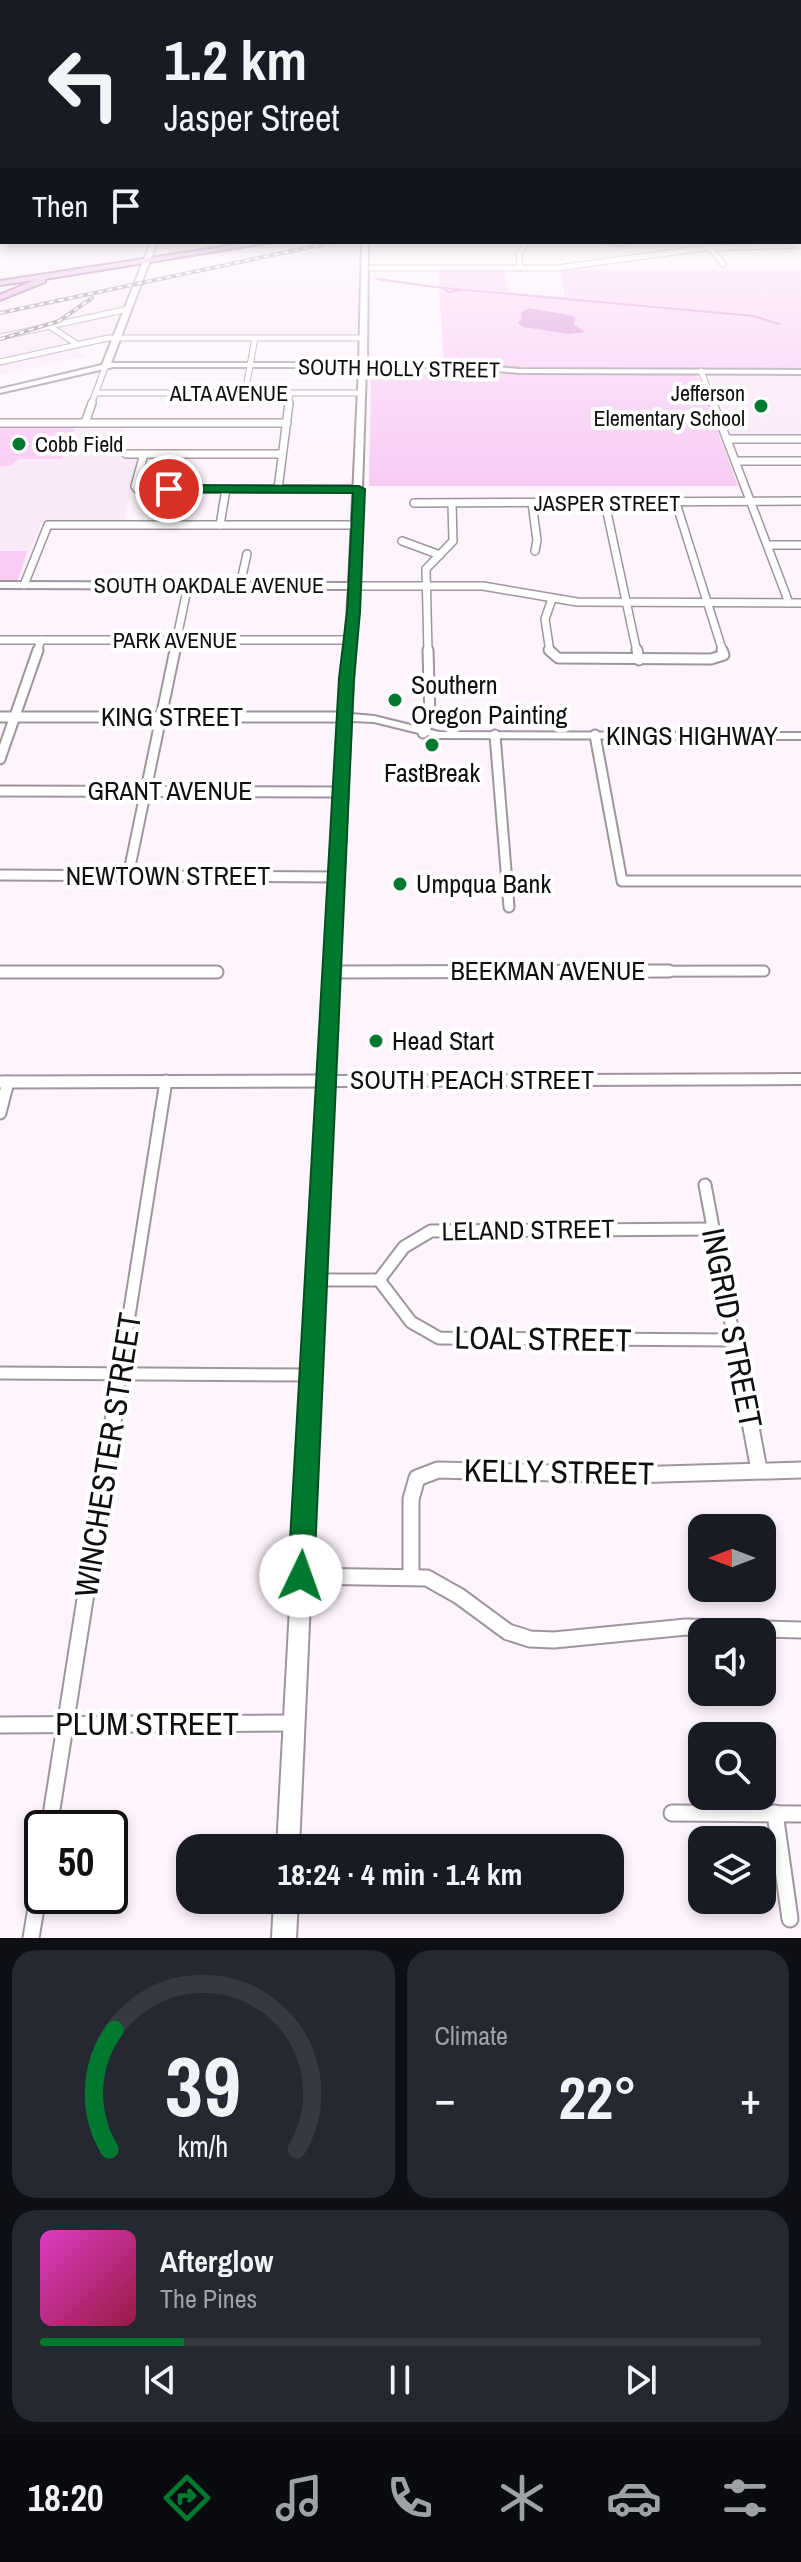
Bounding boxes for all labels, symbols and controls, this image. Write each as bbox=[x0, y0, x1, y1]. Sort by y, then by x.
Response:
text: 1.2 km bbox=[164, 22, 307, 97]
icon: left bbox=[32, 32, 136, 136]
text: Jasper Street bbox=[164, 94, 340, 142]
icon: arrive bbox=[104, 184, 148, 228]
text: Then bbox=[32, 186, 88, 226]
street label: SOUTH HOLLY STREET bbox=[298, 351, 500, 385]
street label: ALTA AVENUE bbox=[169, 378, 288, 408]
place label: Jefferson Elementary School bbox=[594, 378, 745, 433]
marker: Jefferson Elementary School bbox=[752, 397, 770, 415]
place label: Cobb Field bbox=[35, 429, 123, 459]
marker: Cobb Field bbox=[10, 435, 28, 453]
pin bbox=[135, 455, 203, 523]
icon: arrive bbox=[147, 467, 191, 511]
street label: JASPER STREET bbox=[534, 488, 680, 518]
street label: SOUTH OAKDALE AVENUE bbox=[94, 570, 324, 600]
street label: PARK AVENUE bbox=[113, 625, 237, 655]
place label: Southern Oregon Painting bbox=[411, 667, 568, 732]
marker: Southern Oregon Painting bbox=[386, 691, 404, 709]
street label: KING STREET bbox=[101, 699, 243, 734]
street label: KINGS HIGHWAY bbox=[606, 718, 779, 753]
marker: FastBreak bbox=[423, 736, 441, 754]
place label: FastBreak bbox=[384, 755, 480, 790]
street label: GRANT AVENUE bbox=[87, 773, 253, 808]
street label: NEWTOWN STREET bbox=[66, 858, 270, 893]
place label: Umpqua Bank bbox=[416, 866, 551, 901]
marker: Umpqua Bank bbox=[391, 875, 409, 893]
street label: BEEKMAN AVENUE bbox=[450, 953, 646, 988]
place label: Head Start bbox=[392, 1023, 494, 1058]
marker: Head Start bbox=[367, 1032, 385, 1050]
street label: SOUTH PEACH STREET bbox=[350, 1062, 594, 1097]
street label: LELAND STREET bbox=[441, 1210, 615, 1249]
street label: INGRID STREET bbox=[692, 1224, 773, 1431]
street label: WINCHESTER STREET bbox=[64, 1310, 151, 1600]
street label: LOAL STREET bbox=[454, 1315, 632, 1362]
street label: KELLY STREET bbox=[464, 1448, 654, 1495]
north arrow bbox=[688, 1514, 776, 1602]
map controls bbox=[688, 1514, 776, 1914]
position arrow bbox=[259, 1534, 343, 1618]
button: sound bbox=[688, 1618, 776, 1706]
street label: PLUM STREET bbox=[55, 1702, 239, 1745]
button: search bbox=[688, 1722, 776, 1810]
speed limit sign: 50 bbox=[24, 1810, 128, 1914]
button: layers bbox=[688, 1826, 776, 1914]
text: 18:24 · 4 min · 1.4 km bbox=[278, 1854, 522, 1894]
text: Climate bbox=[435, 2018, 508, 2053]
text: 39 bbox=[165, 2030, 241, 2142]
text: 22° bbox=[558, 2057, 637, 2138]
text: − bbox=[435, 2068, 456, 2128]
text: + bbox=[740, 2068, 761, 2128]
text: km/h bbox=[178, 2127, 229, 2166]
text: Afterglow bbox=[160, 2241, 273, 2281]
text: The Pines bbox=[160, 2281, 257, 2316]
icon: previous bbox=[138, 2358, 182, 2402]
icon: pause bbox=[378, 2358, 422, 2402]
icon: next bbox=[619, 2358, 663, 2402]
icon: directions bbox=[159, 2470, 215, 2526]
icon: music bbox=[271, 2470, 327, 2526]
icon: phone bbox=[382, 2470, 438, 2526]
icon: climate bbox=[494, 2470, 550, 2526]
icon: car bbox=[606, 2470, 662, 2526]
icon: filters bbox=[717, 2470, 773, 2526]
text: 18:20 bbox=[28, 2474, 103, 2522]

